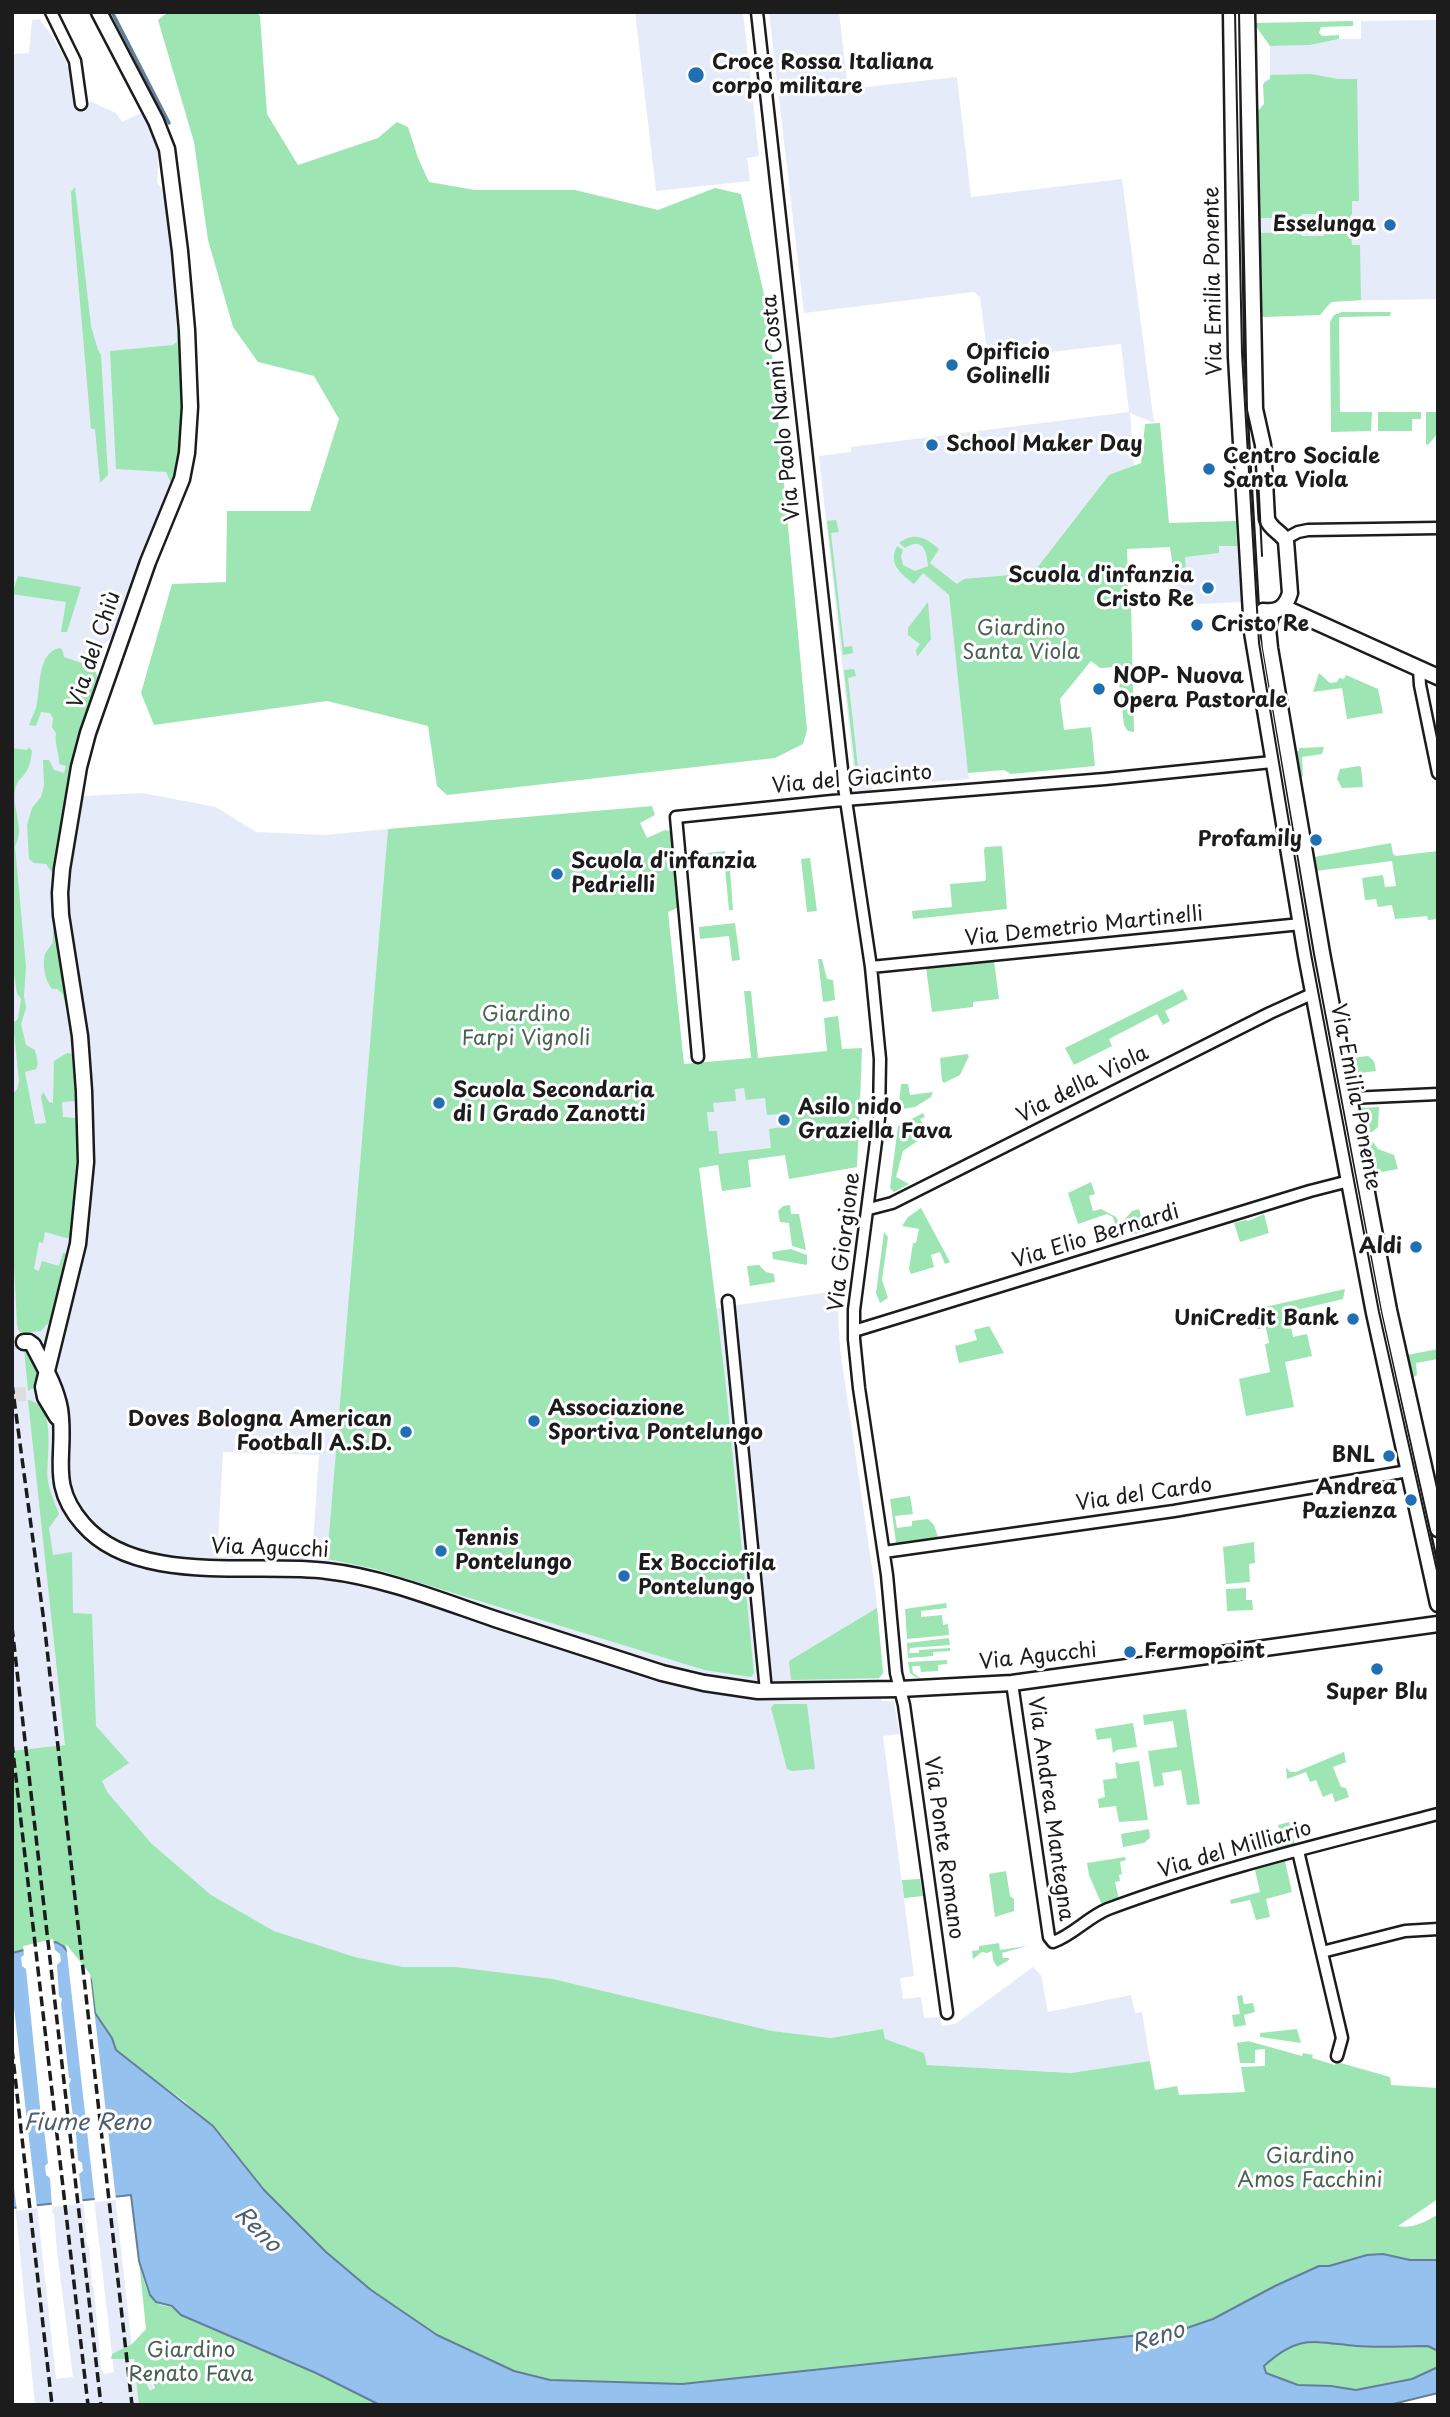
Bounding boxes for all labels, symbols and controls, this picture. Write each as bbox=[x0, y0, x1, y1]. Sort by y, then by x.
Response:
place label: Croce Rossa Italiana corpo militare bbox=[712, 50, 934, 100]
marker: Croce Rossa Italiana corpo militare bbox=[686, 65, 706, 85]
street label: Via Emilia Ponente bbox=[1200, 186, 1228, 376]
place label: Esselunga bbox=[1273, 212, 1376, 238]
marker: Esselunga bbox=[1382, 217, 1398, 233]
street label: Via Paolo Nanni Costa bbox=[758, 294, 806, 522]
place label: Opificio Golinelli bbox=[966, 340, 1050, 390]
marker: Opificio Golinelli bbox=[944, 357, 960, 373]
place label: School Maker Day bbox=[946, 432, 1142, 458]
marker: School Maker Day bbox=[924, 437, 940, 453]
place label: Centro Sociale Santa Viola bbox=[1223, 444, 1380, 494]
marker: Centro Sociale Santa Viola bbox=[1201, 461, 1217, 477]
place label: Scuola d'infanzia Cristo Re bbox=[1008, 563, 1194, 613]
marker: Scuola d'infanzia Cristo Re bbox=[1200, 580, 1216, 596]
street label: Via del Chiù bbox=[63, 588, 127, 712]
place label: Cristo Re bbox=[1211, 612, 1309, 638]
park label: Giardino Santa Viola bbox=[962, 616, 1080, 666]
marker: Cristo Re bbox=[1189, 617, 1205, 633]
place label: NOP- Nuova Opera Pastorale bbox=[1113, 664, 1287, 714]
marker: NOP- Nuova Opera Pastorale bbox=[1091, 681, 1107, 697]
street label: Via del Giacinto bbox=[771, 760, 933, 800]
place label: Profamily bbox=[1198, 827, 1302, 853]
marker: Profamily bbox=[1308, 832, 1324, 848]
place label: Scuola d'infanzia Pedrielli bbox=[571, 849, 757, 899]
marker: Scuola d'infanzia Pedrielli bbox=[549, 866, 565, 882]
street label: Via Demetrio Martinelli bbox=[964, 902, 1204, 952]
park label: Giardino Farpi Vignoli bbox=[462, 1002, 590, 1052]
street label: Via Emilia Ponente bbox=[1325, 1002, 1385, 1192]
street label: Via della Viola bbox=[1013, 1041, 1153, 1129]
place label: Scuola Secondaria di I Grado Zanotti bbox=[453, 1078, 655, 1128]
marker: Scuola Secondaria di I Grado Zanotti bbox=[431, 1095, 447, 1111]
place label: Asilo nido Graziella Fava bbox=[798, 1095, 952, 1145]
marker: Asilo nido Graziella Fava bbox=[776, 1112, 792, 1128]
street label: Via Giorgione bbox=[824, 1171, 866, 1313]
street label: Via Elio Bernardi bbox=[1010, 1200, 1182, 1274]
place label: Aldi bbox=[1359, 1234, 1402, 1260]
marker: Aldi bbox=[1408, 1239, 1424, 1255]
place label: UniCredit Bank bbox=[1174, 1306, 1339, 1332]
marker: UniCredit Bank bbox=[1345, 1311, 1361, 1327]
place label: Associazione Sportiva Pontelungo bbox=[548, 1396, 763, 1446]
place label: Doves Bologna American Football A.S.D. bbox=[128, 1407, 392, 1457]
marker: Associazione Sportiva Pontelungo bbox=[526, 1413, 542, 1429]
marker: Doves Bologna American Football A.S.D. bbox=[398, 1424, 414, 1440]
place label: BNL bbox=[1332, 1443, 1375, 1469]
marker: BNL bbox=[1381, 1448, 1397, 1464]
street label: Via del Cardo bbox=[1074, 1473, 1214, 1517]
place label: Andrea Pazienza bbox=[1302, 1475, 1397, 1525]
marker: Andrea Pazienza bbox=[1403, 1492, 1419, 1508]
place label: Tennis Pontelungo bbox=[455, 1526, 572, 1576]
street label: Via Agucchi bbox=[211, 1534, 329, 1564]
marker: Tennis Pontelungo bbox=[433, 1543, 449, 1559]
place label: Ex Bocciofila Pontelungo bbox=[638, 1551, 776, 1601]
marker: Ex Bocciofila Pontelungo bbox=[616, 1568, 632, 1584]
street label: Via Agucchi bbox=[978, 1638, 1098, 1676]
place label: Fermopoint bbox=[1144, 1639, 1265, 1665]
marker: Fermopoint bbox=[1122, 1644, 1138, 1660]
marker: Super Blu bbox=[1369, 1661, 1385, 1677]
place label: Super Blu bbox=[1326, 1680, 1428, 1706]
street label: Via Andrea Mantegna bbox=[1022, 1695, 1078, 1923]
street label: Via Ponte Romano bbox=[918, 1755, 968, 1941]
street label: Via del Milliario bbox=[1155, 1816, 1315, 1884]
water label: Fiume Reno bbox=[23, 2110, 151, 2138]
park label: Giardino Amos Facchini bbox=[1237, 2144, 1383, 2194]
water label: Reno bbox=[228, 2201, 286, 2259]
water label: Reno bbox=[1128, 2317, 1188, 2359]
park label: Giardino Renato Fava bbox=[128, 2338, 254, 2388]

